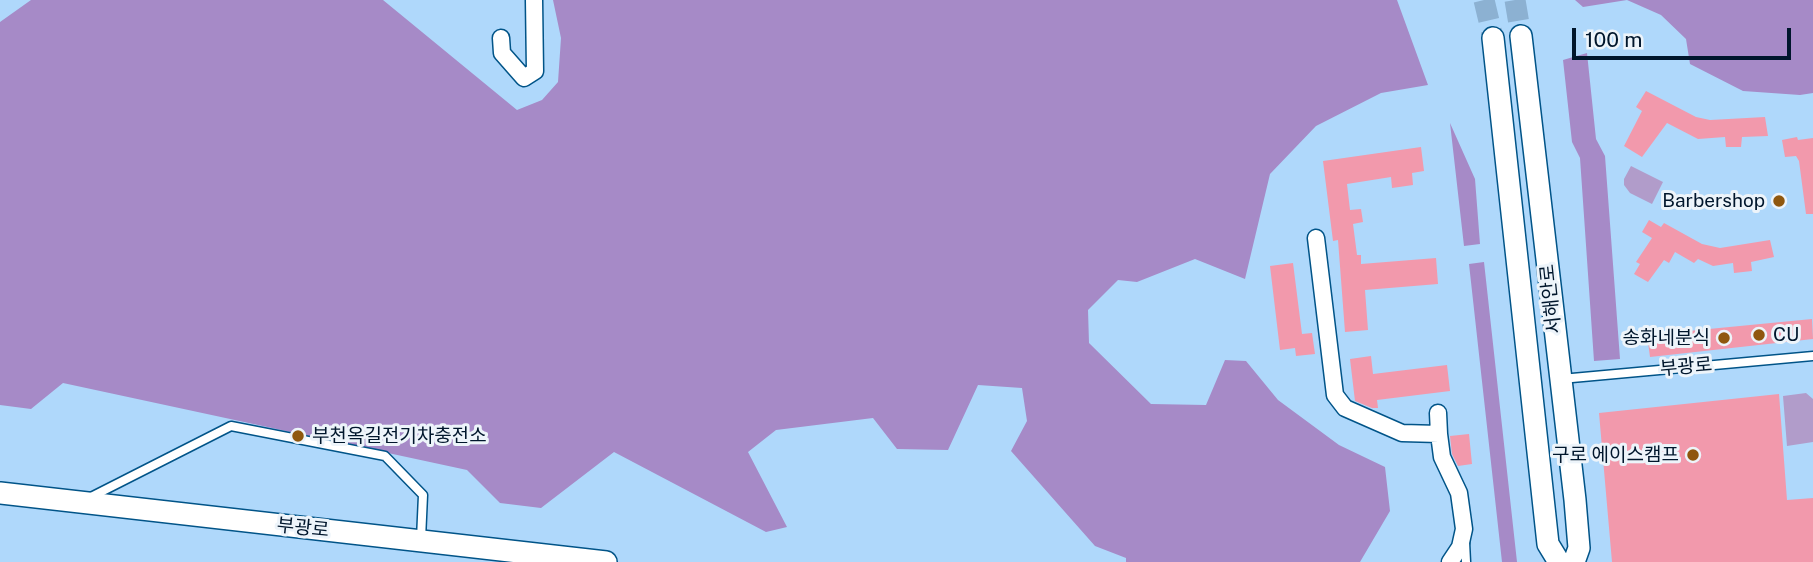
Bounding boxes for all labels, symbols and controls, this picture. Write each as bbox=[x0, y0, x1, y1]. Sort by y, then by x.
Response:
scale bar bbox=[1575, 14, 1794, 58]
text: 100 m bbox=[1585, 27, 1642, 52]
place label: Barbershop bbox=[1662, 190, 1765, 212]
marker: Barbershop bbox=[1771, 193, 1787, 209]
street label: 서해안로 bbox=[1536, 263, 1566, 335]
place label: CU bbox=[1773, 324, 1799, 346]
place label: 송화네분식 bbox=[1623, 327, 1710, 349]
marker: CU bbox=[1751, 327, 1767, 343]
marker: 송화네분식 bbox=[1716, 330, 1732, 346]
street label: 부광로 bbox=[1659, 353, 1713, 381]
place label: 부천옥길전기차충전소 bbox=[312, 425, 487, 447]
marker: 부천옥길전기차충전소 bbox=[290, 428, 306, 444]
place label: 구로 에이스캠프 bbox=[1552, 444, 1679, 466]
marker: 구로 에이스캠프 bbox=[1685, 447, 1701, 463]
street label: 부광로 bbox=[276, 514, 330, 542]

